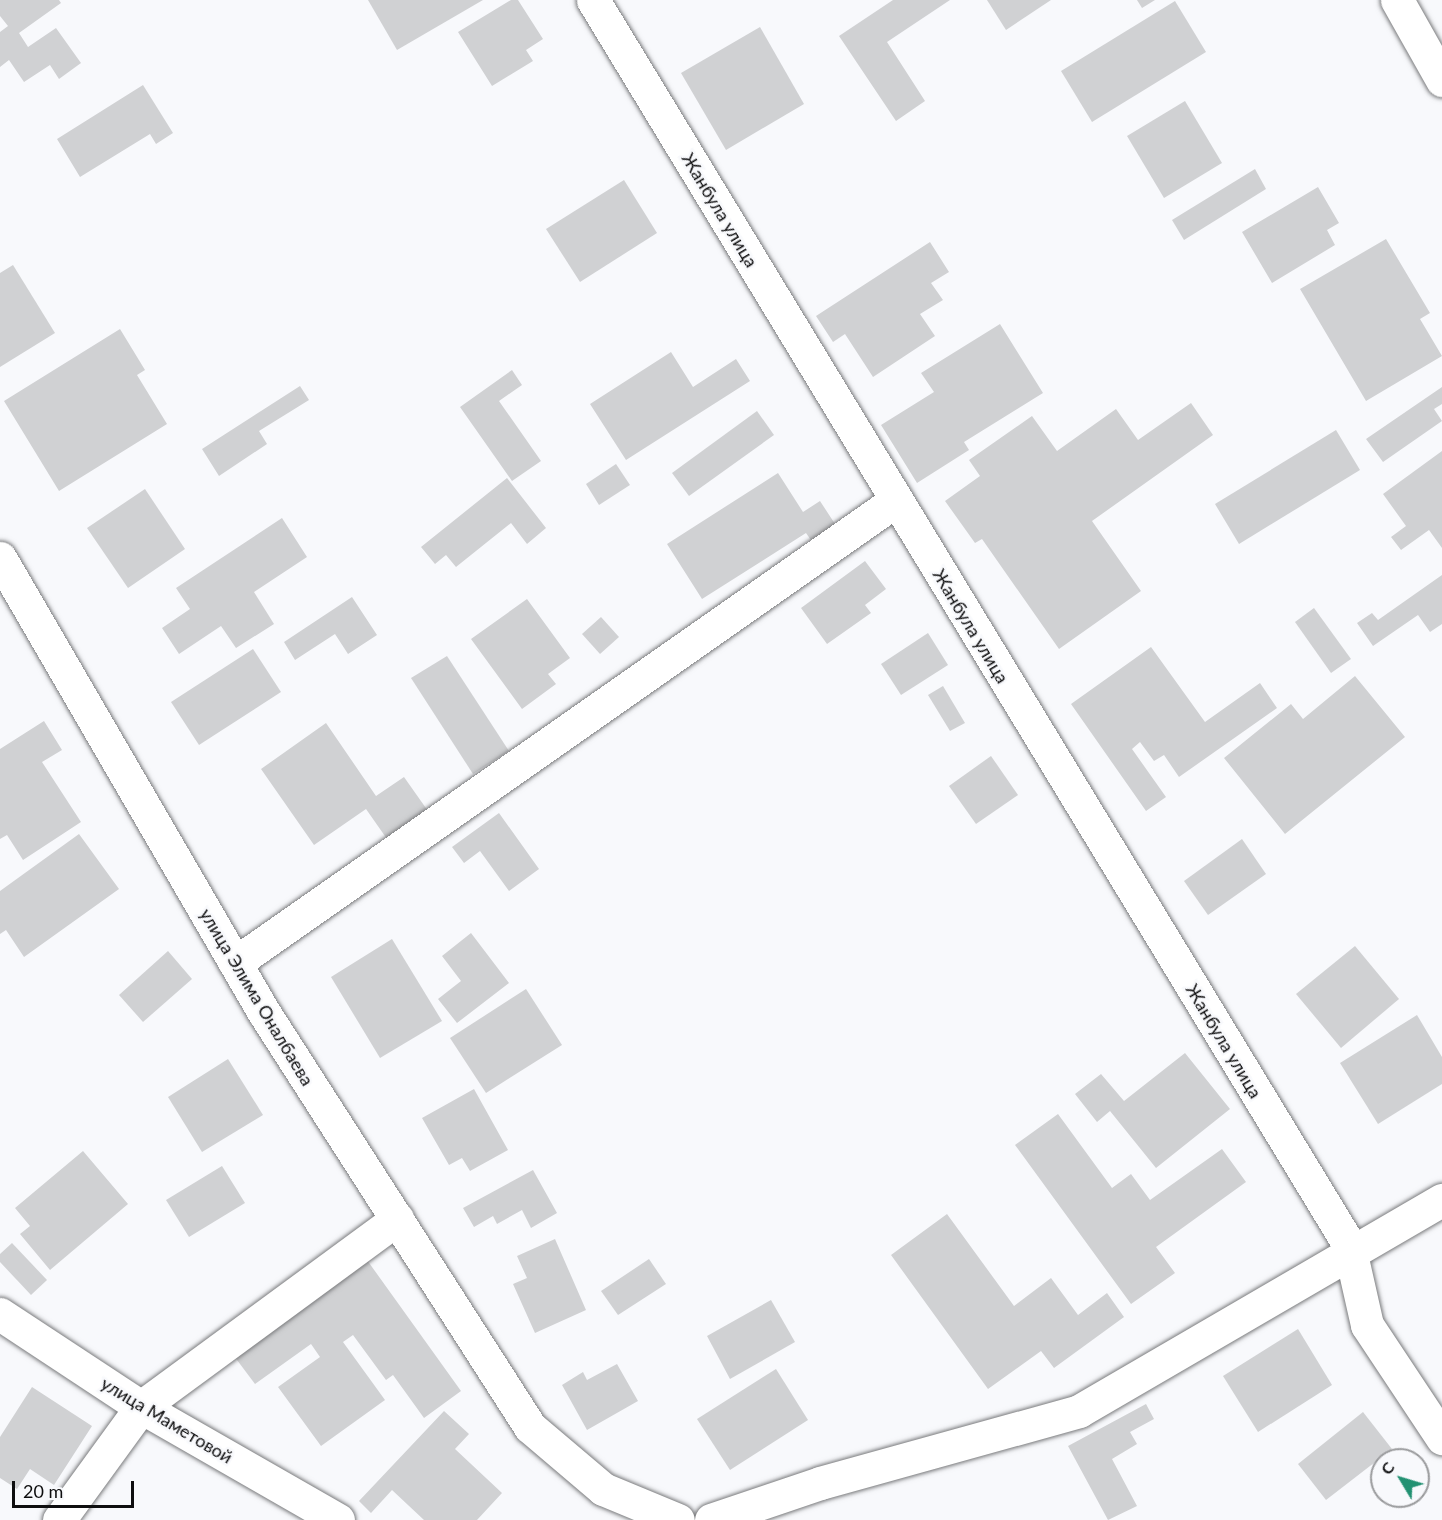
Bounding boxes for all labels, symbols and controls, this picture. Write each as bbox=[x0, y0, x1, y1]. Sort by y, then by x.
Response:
street label: Жанбула улица bbox=[677, 149, 763, 271]
street label: Жанбула улица bbox=[928, 565, 1014, 687]
street label: улица Элима Оналбаева bbox=[195, 904, 319, 1090]
street label: Жанбула улица bbox=[1181, 980, 1267, 1102]
street label: улица Маметовой bbox=[97, 1372, 237, 1468]
north arrow bbox=[1370, 1448, 1430, 1508]
text: С bbox=[1376, 1458, 1398, 1478]
scale bar bbox=[15, 1469, 136, 1507]
text: 20 m bbox=[23, 1480, 63, 1502]

